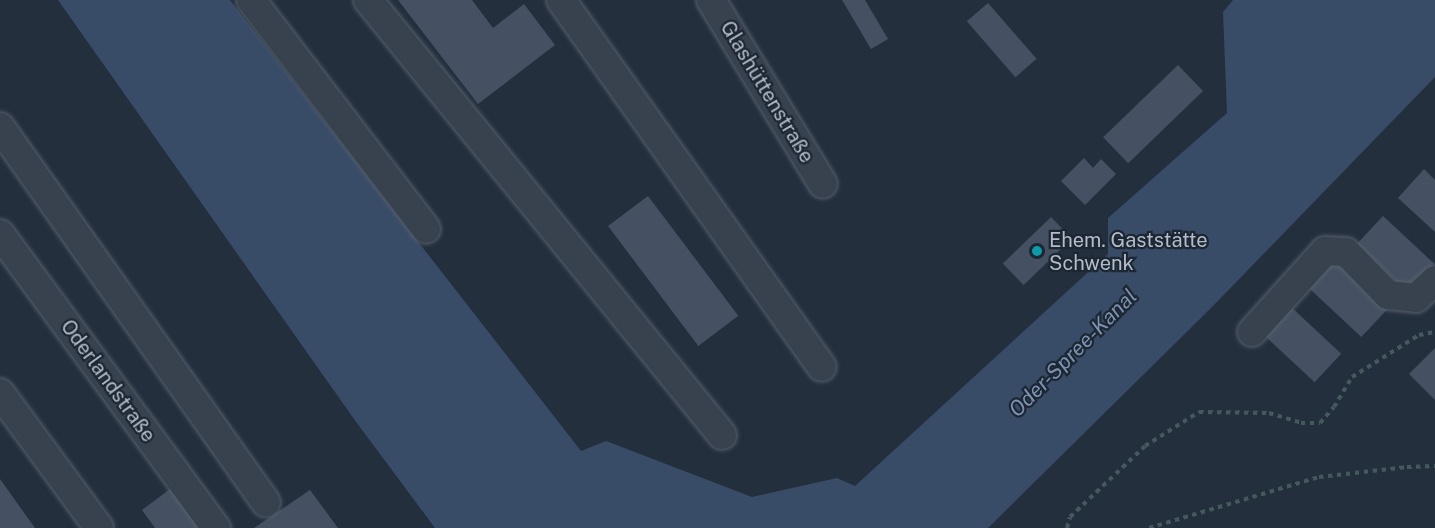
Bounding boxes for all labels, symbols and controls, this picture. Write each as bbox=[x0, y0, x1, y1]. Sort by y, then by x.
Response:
street label: Glashüttenstraße bbox=[715, 17, 819, 167]
place label: Ehem. Gaststätte Schwenk bbox=[1049, 228, 1208, 275]
marker: Ehem. Gaststätte Schwenk bbox=[1030, 244, 1044, 258]
water label: Oder-Spree-Kanal bbox=[1004, 284, 1142, 422]
street label: Oderlandstraße bbox=[56, 315, 160, 447]

